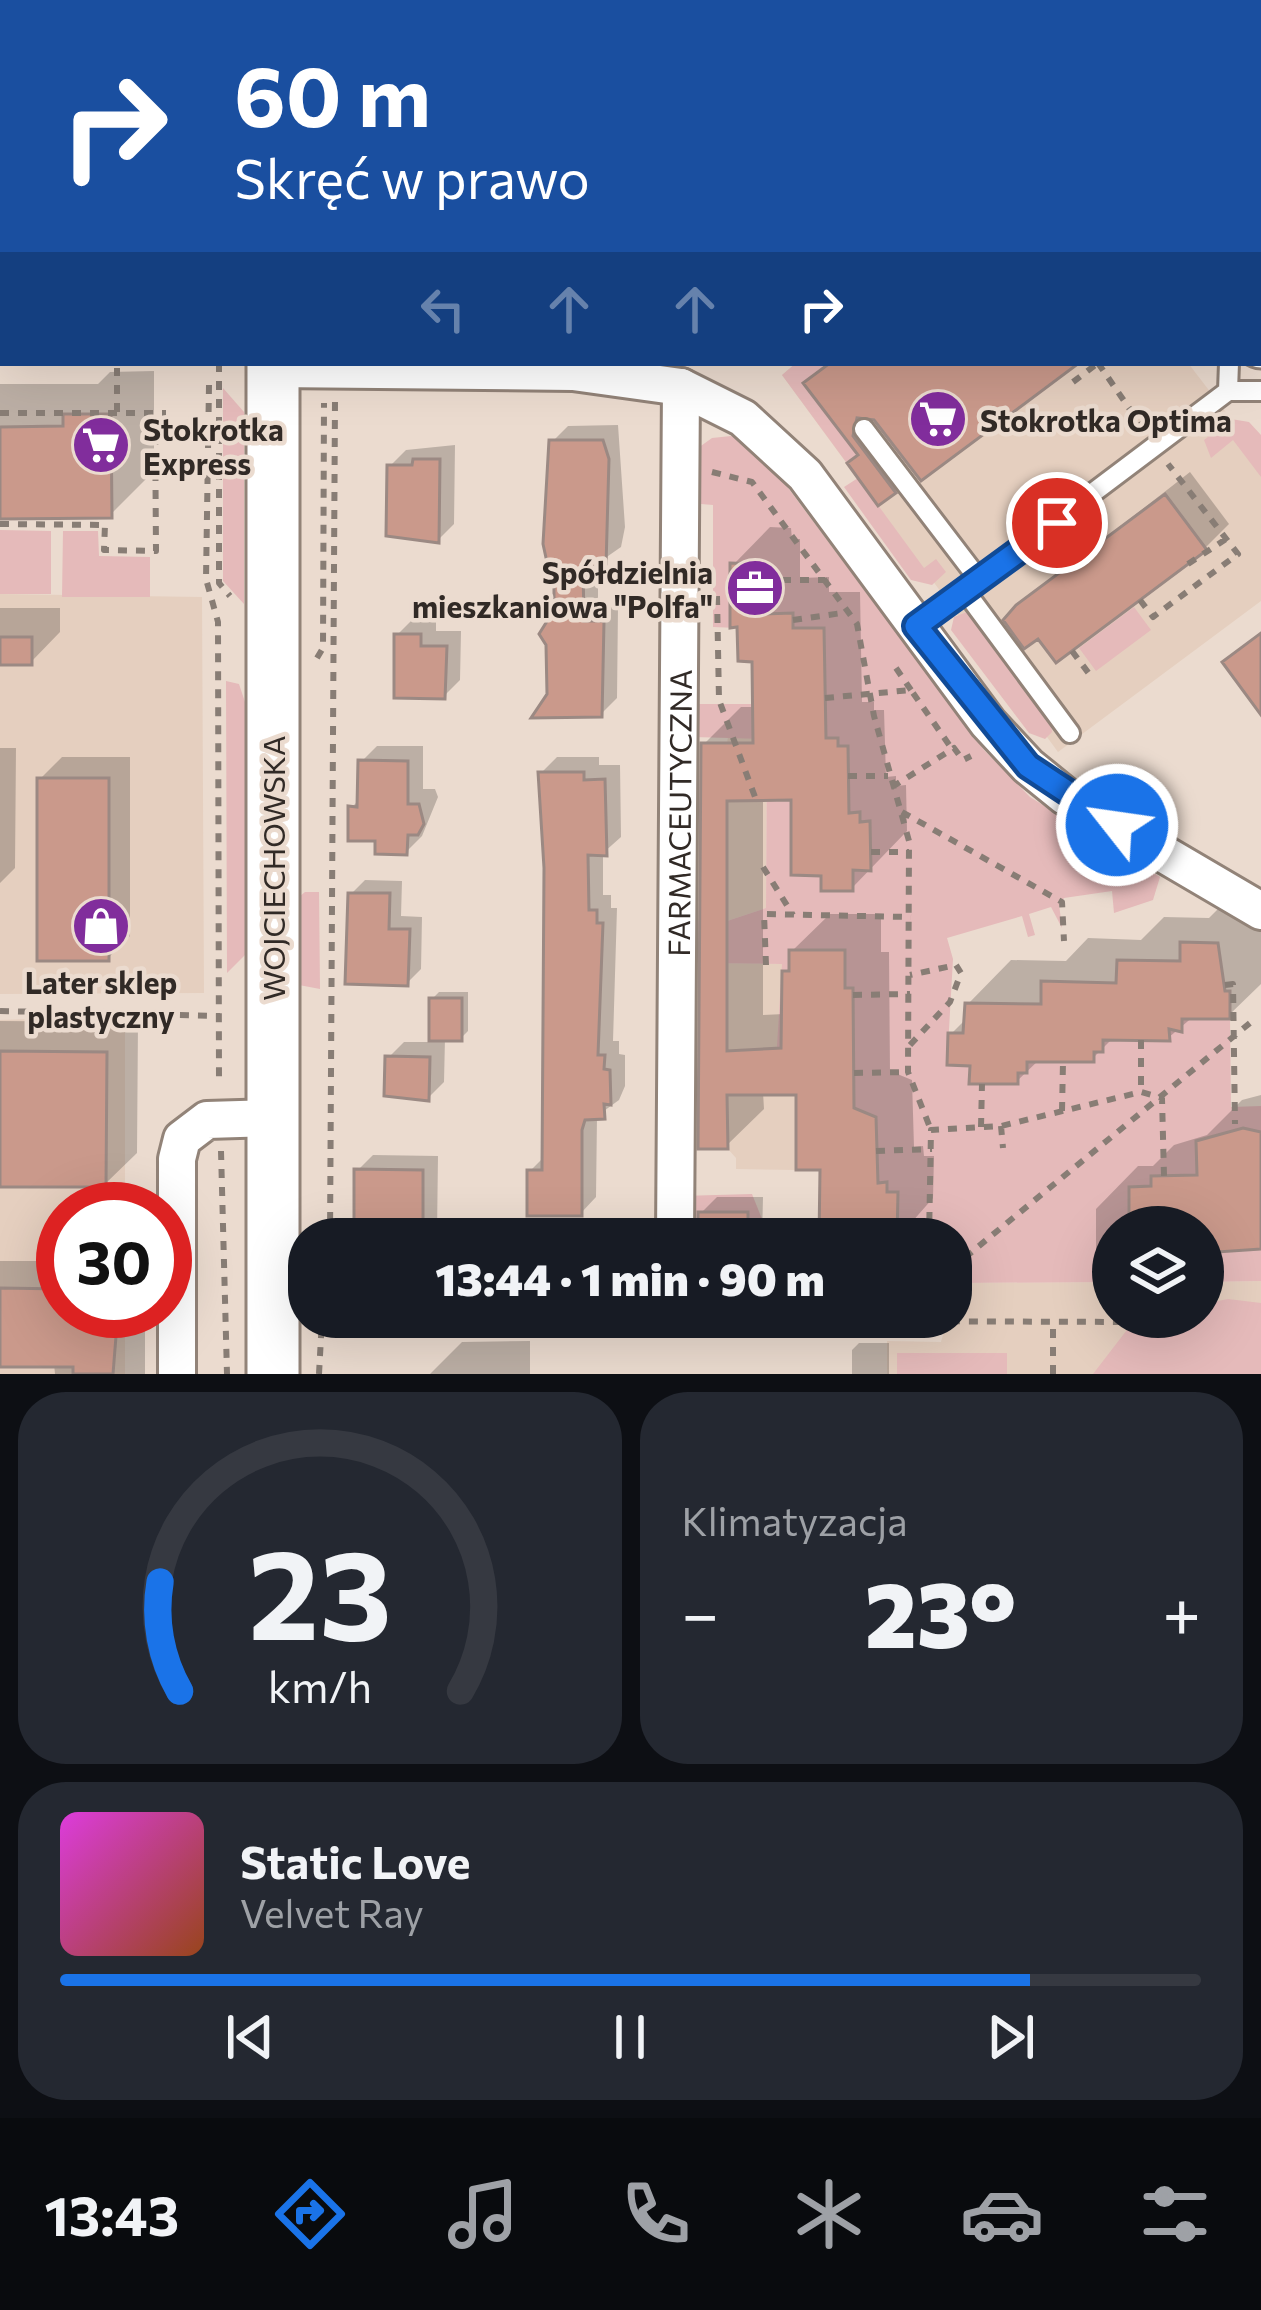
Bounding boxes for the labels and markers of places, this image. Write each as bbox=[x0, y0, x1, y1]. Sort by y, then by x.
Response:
supermarket icon: Stokrotka Optima bbox=[907, 388, 969, 450]
place label: Stokrotka Optima bbox=[980, 401, 1232, 438]
place label: Stokrotka Express bbox=[143, 410, 284, 481]
supermarket icon: Stokrotka Express bbox=[70, 414, 132, 476]
pin bbox=[1006, 472, 1108, 574]
place label: Spółdzielnia mieszkaniowa "Polfa" bbox=[412, 553, 713, 624]
office icon: Spółdzielnia mieszkaniowa "Polfa" bbox=[724, 557, 786, 619]
shop icon: Later sklep plastyczny bbox=[70, 895, 132, 957]
place label: Later sklep plastyczny bbox=[25, 963, 177, 1034]

